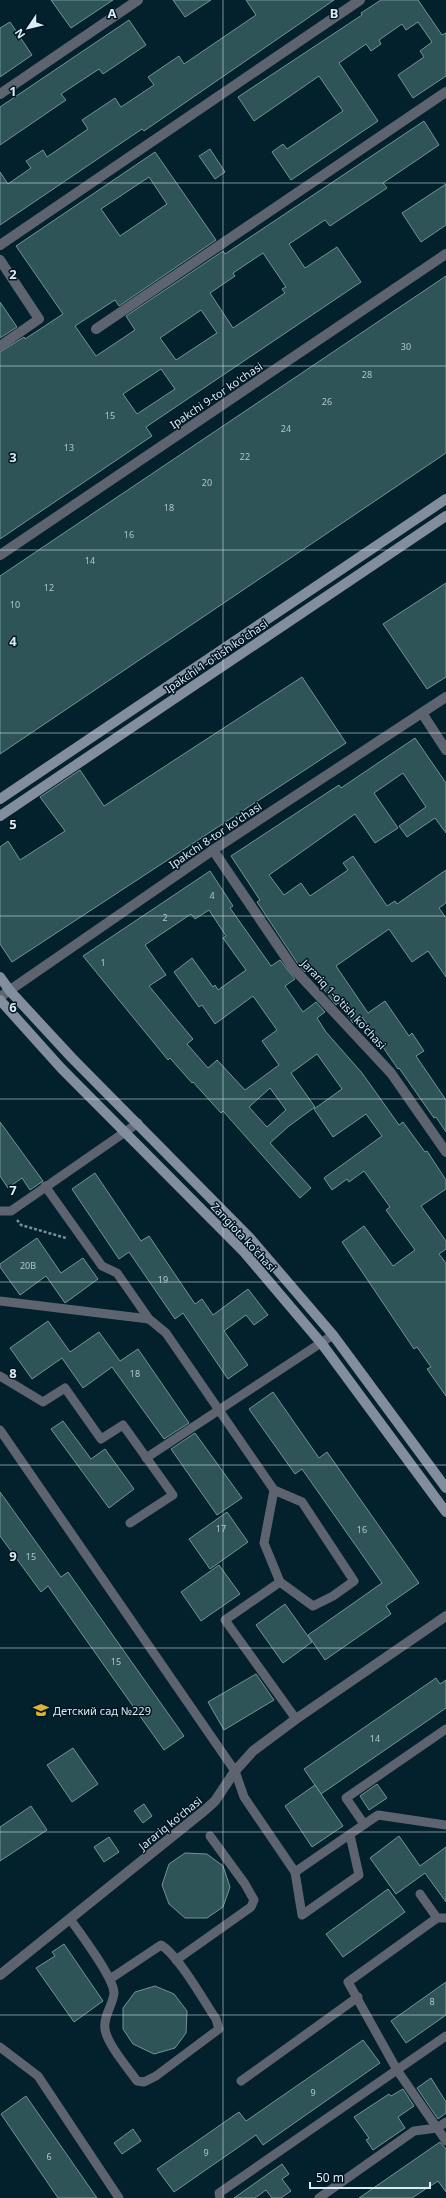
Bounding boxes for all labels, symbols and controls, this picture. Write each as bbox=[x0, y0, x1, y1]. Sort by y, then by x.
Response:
text: A bbox=[108, 4, 117, 22]
text: B bbox=[330, 4, 338, 22]
north arrow bbox=[8, 8, 48, 48]
text: N bbox=[11, 26, 28, 42]
text: 1 bbox=[9, 82, 17, 100]
text: 2 bbox=[9, 265, 17, 283]
house number: 30 bbox=[401, 340, 411, 353]
street label: Ipakchi 9-tor ko'chasi bbox=[167, 358, 265, 432]
house number: 28 bbox=[362, 368, 372, 381]
house number: 26 bbox=[322, 395, 332, 408]
house number: 15 bbox=[105, 409, 115, 422]
house number: 24 bbox=[281, 422, 291, 435]
house number: 13 bbox=[64, 441, 74, 454]
text: 3 bbox=[9, 448, 17, 466]
house number: 22 bbox=[240, 450, 250, 463]
house number: 20 bbox=[202, 476, 212, 489]
house number: 18 bbox=[164, 501, 174, 514]
house number: 16 bbox=[124, 528, 134, 541]
house number: 14 bbox=[85, 554, 95, 567]
house number: 12 bbox=[44, 581, 54, 594]
house number: 10 bbox=[10, 598, 20, 611]
street label: Ipakchi 1-o'tish ko'chasi bbox=[161, 616, 271, 696]
text: 4 bbox=[9, 632, 17, 650]
street label: Ipakchi 8-tor ko'chasi bbox=[166, 798, 264, 872]
text: 5 bbox=[9, 815, 17, 833]
house number: 4 bbox=[209, 889, 215, 902]
house number: 2 bbox=[162, 911, 168, 924]
street label: Jarariq 1-o'tish ko'chasi bbox=[298, 955, 390, 1052]
house number: 1 bbox=[100, 956, 106, 969]
text: 6 bbox=[9, 998, 17, 1016]
text: 7 bbox=[9, 1181, 17, 1199]
street label: Zangiota ko'chasi bbox=[208, 1199, 280, 1275]
house number: 20В bbox=[20, 1259, 36, 1272]
house number: 19 bbox=[158, 1273, 168, 1286]
text: 8 bbox=[9, 1364, 17, 1382]
house number: 18 bbox=[130, 1367, 140, 1380]
house number: 17 bbox=[216, 1522, 226, 1535]
house number: 16 bbox=[357, 1523, 367, 1536]
text: 9 bbox=[9, 1547, 17, 1565]
house number: 15 bbox=[26, 1550, 36, 1563]
house number: 15 bbox=[111, 1655, 121, 1668]
school or university icon: Детский сад №229 bbox=[32, 1701, 50, 1719]
place label: Детский сад №229 bbox=[53, 1703, 151, 1718]
house number: 14 bbox=[370, 1732, 380, 1745]
street label: Jarariq ko'chasi bbox=[134, 1793, 205, 1854]
house number: 8 bbox=[429, 1995, 435, 2008]
house number: 9 bbox=[310, 2086, 316, 2099]
house number: 9 bbox=[203, 2146, 209, 2159]
house number: 6 bbox=[46, 2150, 52, 2163]
scale bar bbox=[310, 2164, 430, 2190]
text: 50 m bbox=[316, 2169, 344, 2186]

